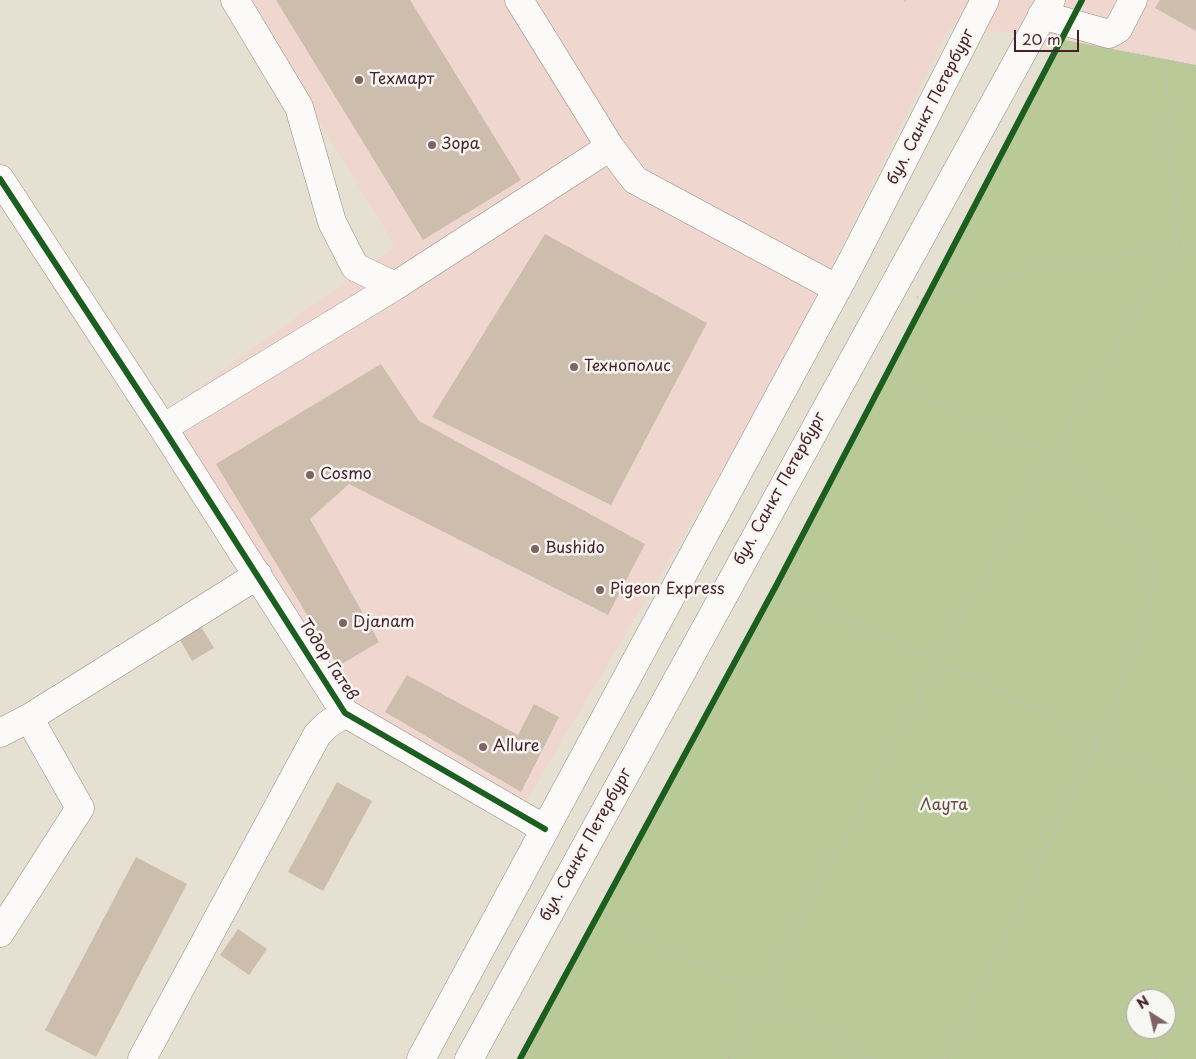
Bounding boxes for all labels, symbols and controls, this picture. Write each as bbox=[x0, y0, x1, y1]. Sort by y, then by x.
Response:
scale bar bbox=[1016, 20, 1081, 52]
street label: бул. Санкт Петербург bbox=[883, 26, 979, 188]
text: 20 m bbox=[1022, 27, 1061, 50]
place label: Техмарт bbox=[369, 70, 434, 90]
marker: Техмарт bbox=[353, 74, 365, 86]
place label: Зора bbox=[442, 135, 480, 155]
marker: Зора bbox=[426, 139, 438, 151]
place label: Технополис bbox=[584, 357, 671, 377]
marker: Технополис bbox=[568, 361, 580, 373]
street label: бул. Санкт Петербург bbox=[730, 409, 830, 569]
place label: Cosmo bbox=[320, 465, 372, 485]
marker: Cosmo bbox=[304, 469, 316, 481]
place label: Bushido bbox=[545, 539, 605, 559]
marker: Bushido bbox=[529, 543, 541, 555]
place label: Pigeon Express bbox=[610, 580, 724, 600]
marker: Pigeon Express bbox=[594, 584, 606, 596]
place label: Djanam bbox=[353, 613, 415, 633]
street label: Тодор Гатев bbox=[294, 616, 362, 704]
marker: Djanam bbox=[337, 617, 349, 629]
place label: Allure bbox=[493, 737, 540, 757]
marker: Allure bbox=[477, 741, 489, 753]
street label: бул. Санкт Петербург bbox=[536, 765, 636, 925]
park label: Лаута bbox=[920, 796, 968, 816]
north arrow bbox=[1126, 989, 1176, 1039]
text: N bbox=[1132, 990, 1153, 1014]

